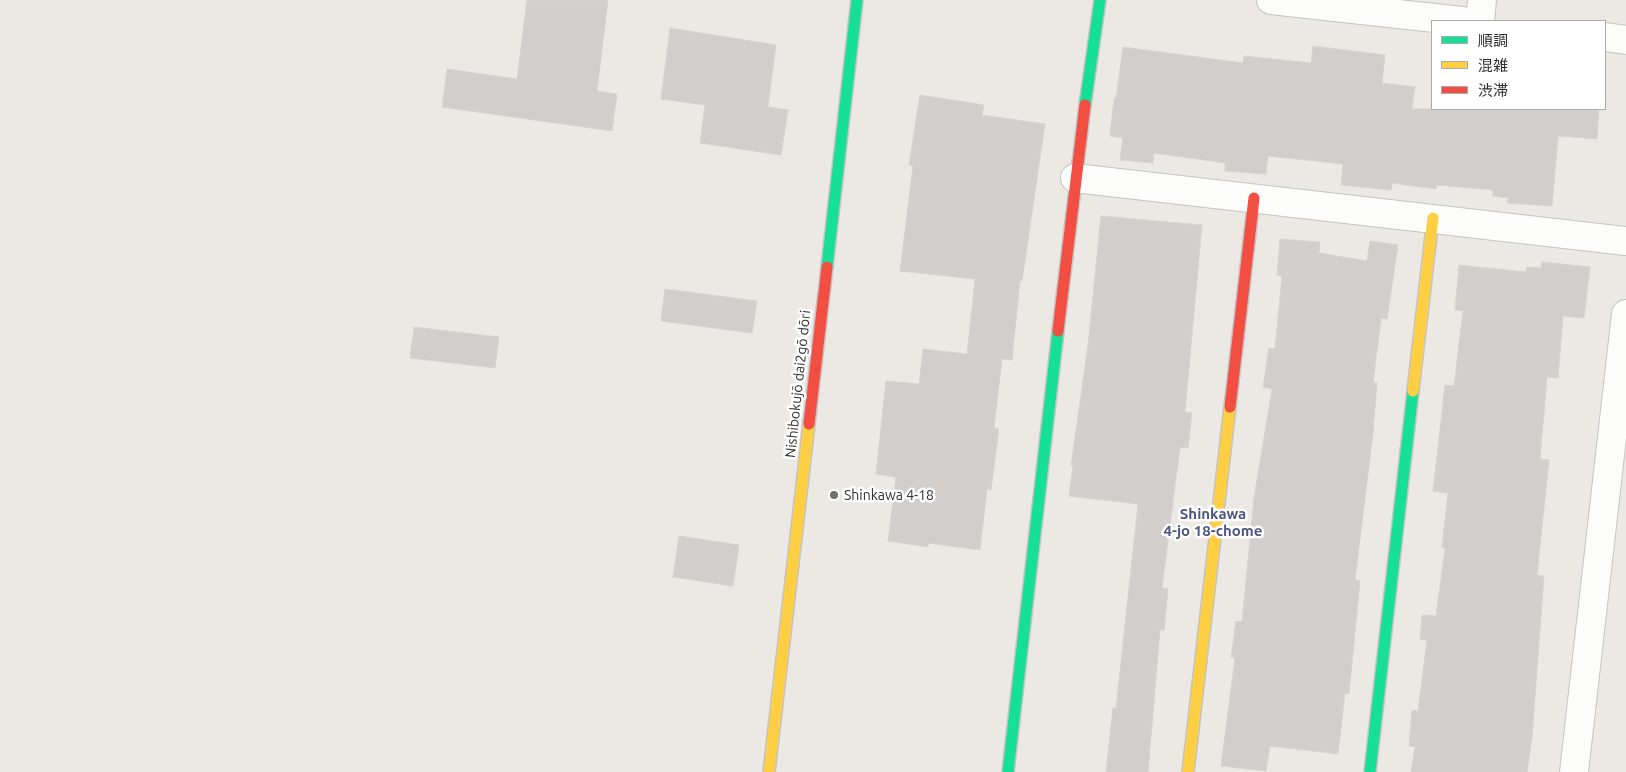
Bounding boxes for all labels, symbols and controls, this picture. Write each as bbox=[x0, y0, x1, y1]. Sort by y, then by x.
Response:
legend bbox=[1431, 20, 1606, 110]
text: 順調 bbox=[1478, 32, 1508, 49]
text: 混雑 bbox=[1478, 57, 1508, 74]
text: 渋滞 bbox=[1478, 82, 1508, 99]
street label: Nishibokujō dai2gō dōri bbox=[782, 309, 814, 459]
place label: Shinkawa 4-18 bbox=[844, 487, 934, 503]
marker: Shinkawa 4-18 bbox=[828, 489, 840, 501]
district label: Shinkawa 4-jo 18-chome bbox=[1164, 505, 1262, 540]

